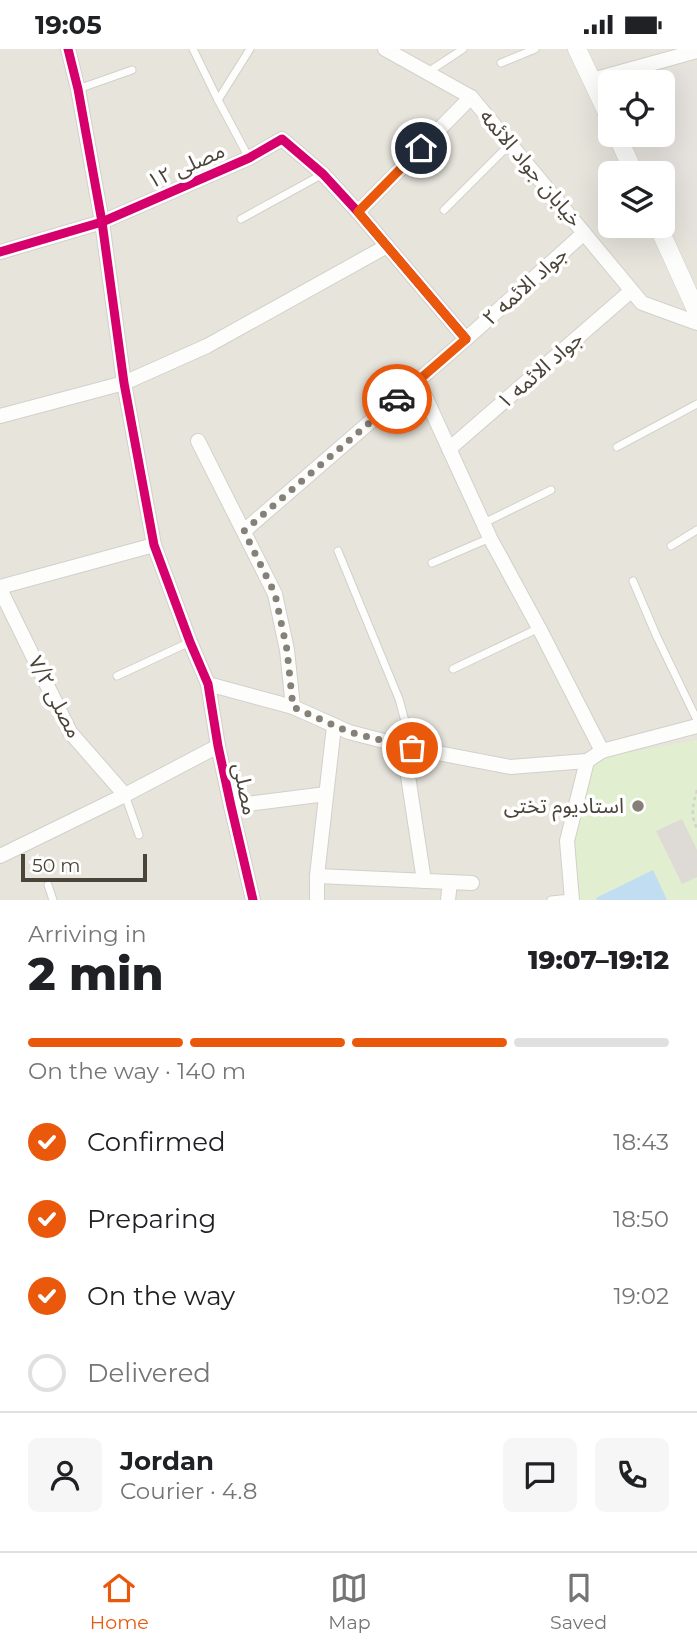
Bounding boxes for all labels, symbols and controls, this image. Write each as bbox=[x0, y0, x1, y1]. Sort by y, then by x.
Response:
text: 19:05 bbox=[35, 9, 102, 41]
map controls bbox=[598, 70, 675, 238]
button: locate bbox=[598, 70, 675, 147]
street label: خیابان جواد الائمه bbox=[475, 104, 588, 232]
pin bbox=[391, 118, 451, 178]
icon: home bbox=[402, 129, 440, 167]
street label: مصلی ۱۲ bbox=[143, 137, 228, 194]
button: layers bbox=[598, 161, 675, 238]
street label: جواد الائمه ۲ bbox=[477, 241, 572, 330]
street label: جواد الائمه ۱ bbox=[492, 326, 588, 414]
courier bbox=[362, 364, 432, 434]
icon: car bbox=[378, 380, 416, 418]
street label: مصلی ۷/۲ bbox=[23, 651, 87, 742]
pin bbox=[382, 718, 442, 778]
icon: bag bbox=[393, 729, 431, 767]
street label: مصلی bbox=[228, 761, 263, 817]
place label: استادیوم تختی bbox=[504, 793, 624, 822]
marker: استادیوم تختی bbox=[630, 798, 646, 814]
scale bar bbox=[21, 851, 147, 883]
text: 50 m bbox=[32, 854, 80, 877]
text: Arriving in bbox=[28, 920, 147, 948]
text: 19:07–19:12 bbox=[528, 944, 669, 976]
text: 2 min bbox=[28, 945, 163, 1002]
text: On the way · 140 m bbox=[28, 1057, 246, 1085]
icon: check bbox=[28, 1123, 66, 1161]
text: Confirmed bbox=[87, 1126, 226, 1158]
text: 18:43 bbox=[613, 1128, 669, 1156]
icon: check bbox=[28, 1200, 66, 1238]
text: Preparing bbox=[87, 1203, 216, 1235]
text: 18:50 bbox=[613, 1205, 669, 1233]
icon: check bbox=[28, 1277, 66, 1315]
text: On the way bbox=[87, 1280, 235, 1312]
text: 19:02 bbox=[614, 1282, 669, 1310]
text: Delivered bbox=[87, 1357, 211, 1389]
button: person bbox=[28, 1438, 102, 1512]
button: chat bbox=[503, 1438, 577, 1512]
button: phone bbox=[595, 1438, 669, 1512]
text: Jordan bbox=[120, 1445, 214, 1477]
text: Courier · 4.8 bbox=[120, 1477, 257, 1505]
tab: Home bbox=[90, 1569, 149, 1634]
tab: Map bbox=[328, 1569, 371, 1634]
tab: Saved bbox=[550, 1569, 607, 1634]

